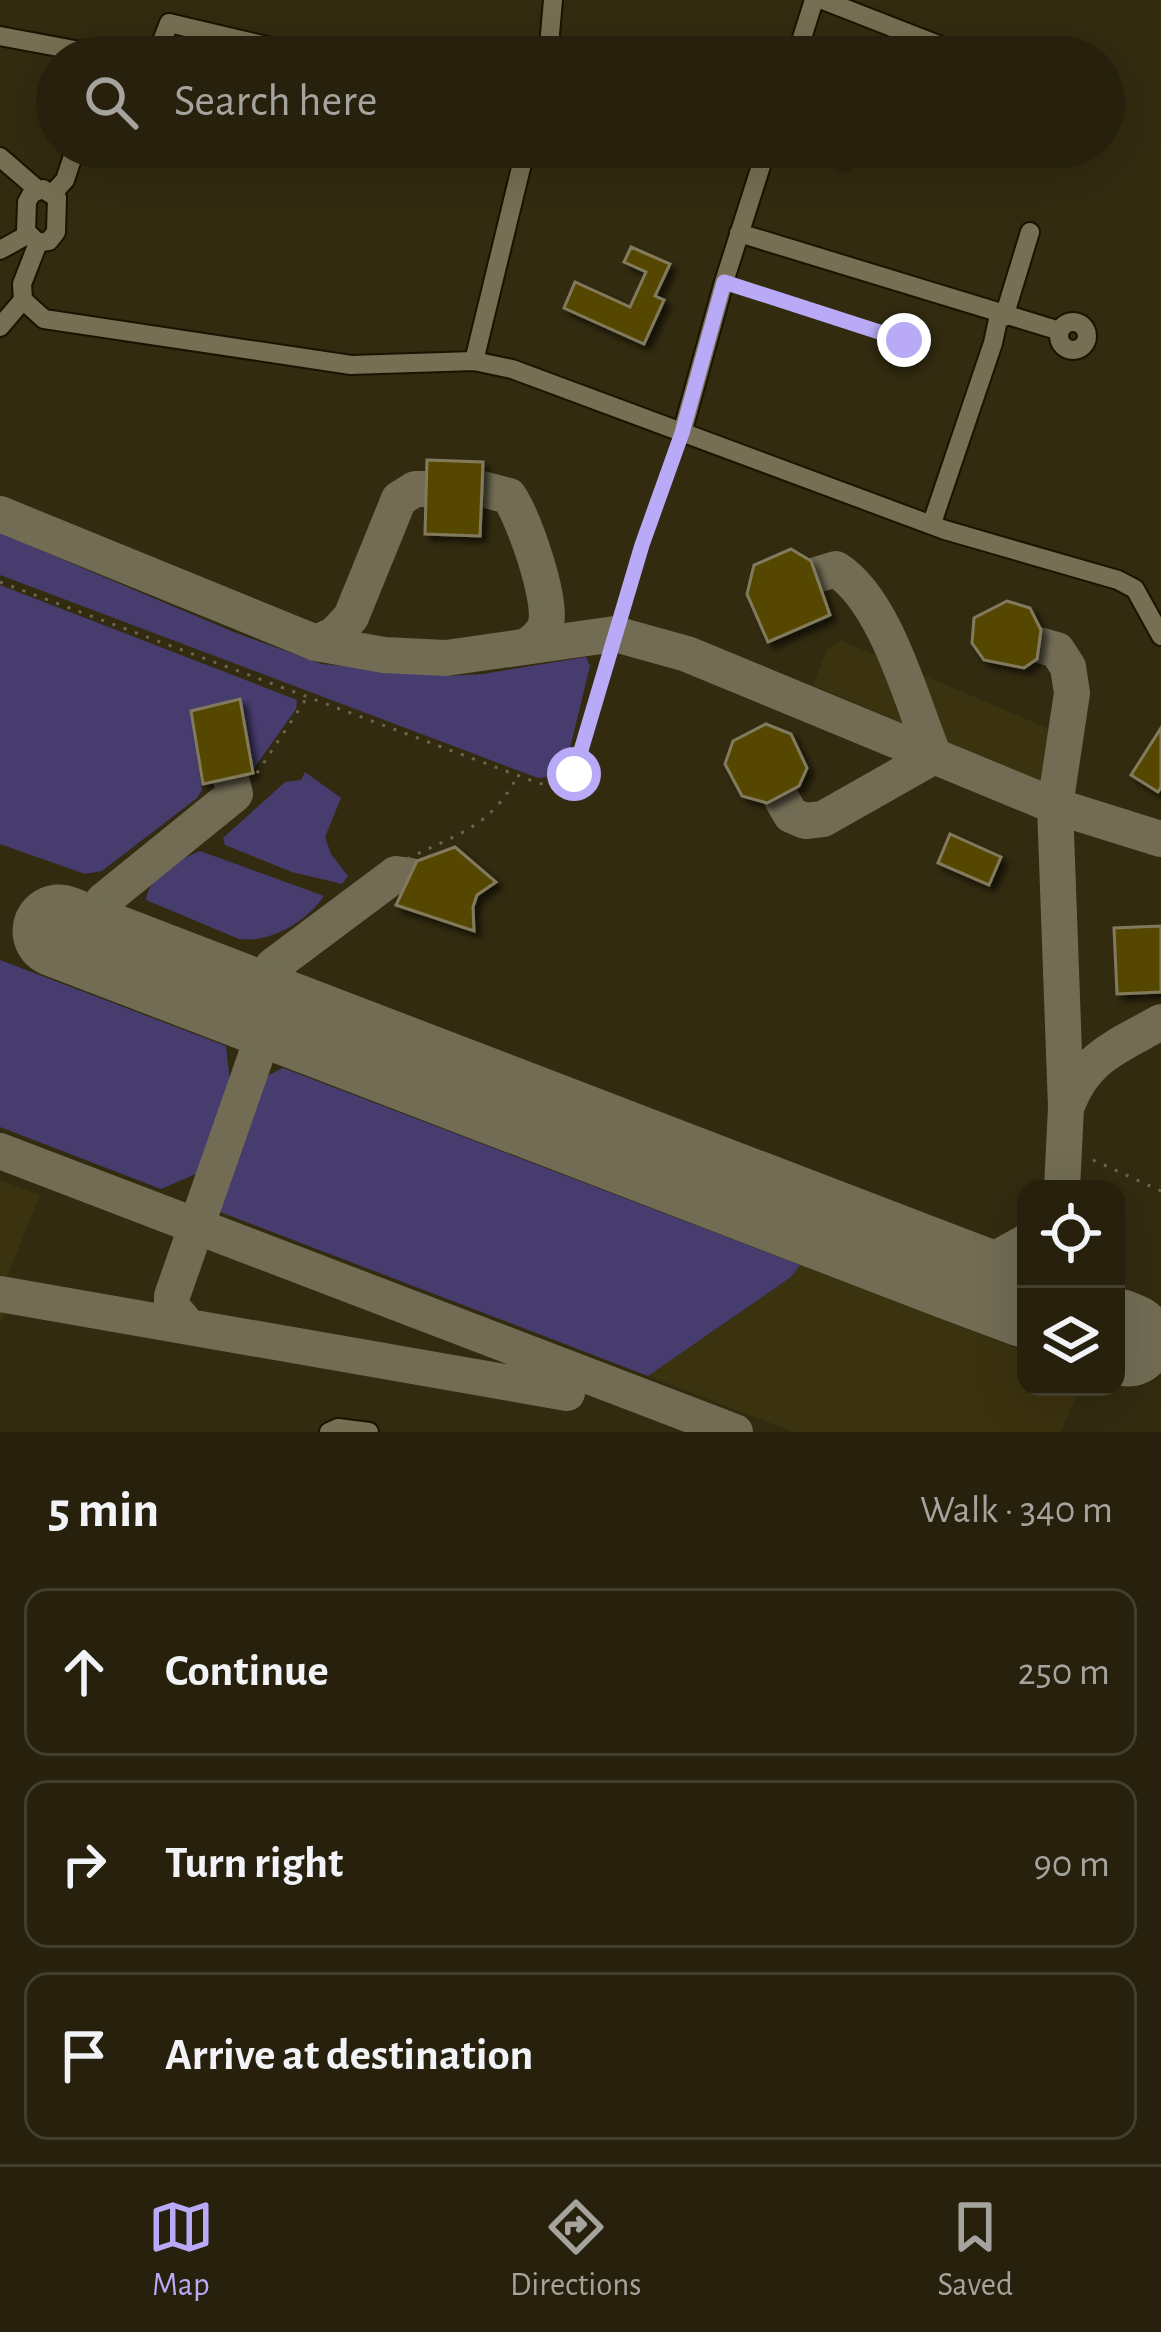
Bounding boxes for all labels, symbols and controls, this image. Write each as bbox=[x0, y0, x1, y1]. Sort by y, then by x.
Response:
search box bbox=[36, 36, 1125, 168]
icon: search bbox=[78, 69, 144, 135]
text: Search here bbox=[174, 79, 377, 124]
route end bbox=[877, 313, 931, 367]
route start bbox=[547, 747, 601, 801]
map controls bbox=[1017, 1180, 1125, 1396]
button: locate bbox=[1017, 1180, 1125, 1288]
button: layers bbox=[1017, 1288, 1125, 1396]
text: 5 min bbox=[48, 1485, 159, 1536]
text: Walk · 340 m bbox=[920, 1491, 1113, 1530]
icon: ahead bbox=[51, 1639, 117, 1705]
text: Continue bbox=[165, 1649, 329, 1694]
text: 250 m bbox=[1018, 1653, 1110, 1692]
icon: right bbox=[51, 1831, 117, 1897]
text: Turn right bbox=[165, 1841, 343, 1886]
text: 90 m bbox=[1033, 1845, 1110, 1884]
icon: arrive bbox=[51, 2023, 117, 2089]
text: Arrive at destination bbox=[165, 2033, 533, 2078]
tab: Map bbox=[148, 2194, 214, 2306]
tab: Directions bbox=[510, 2194, 641, 2306]
tab: Saved bbox=[937, 2194, 1013, 2306]

